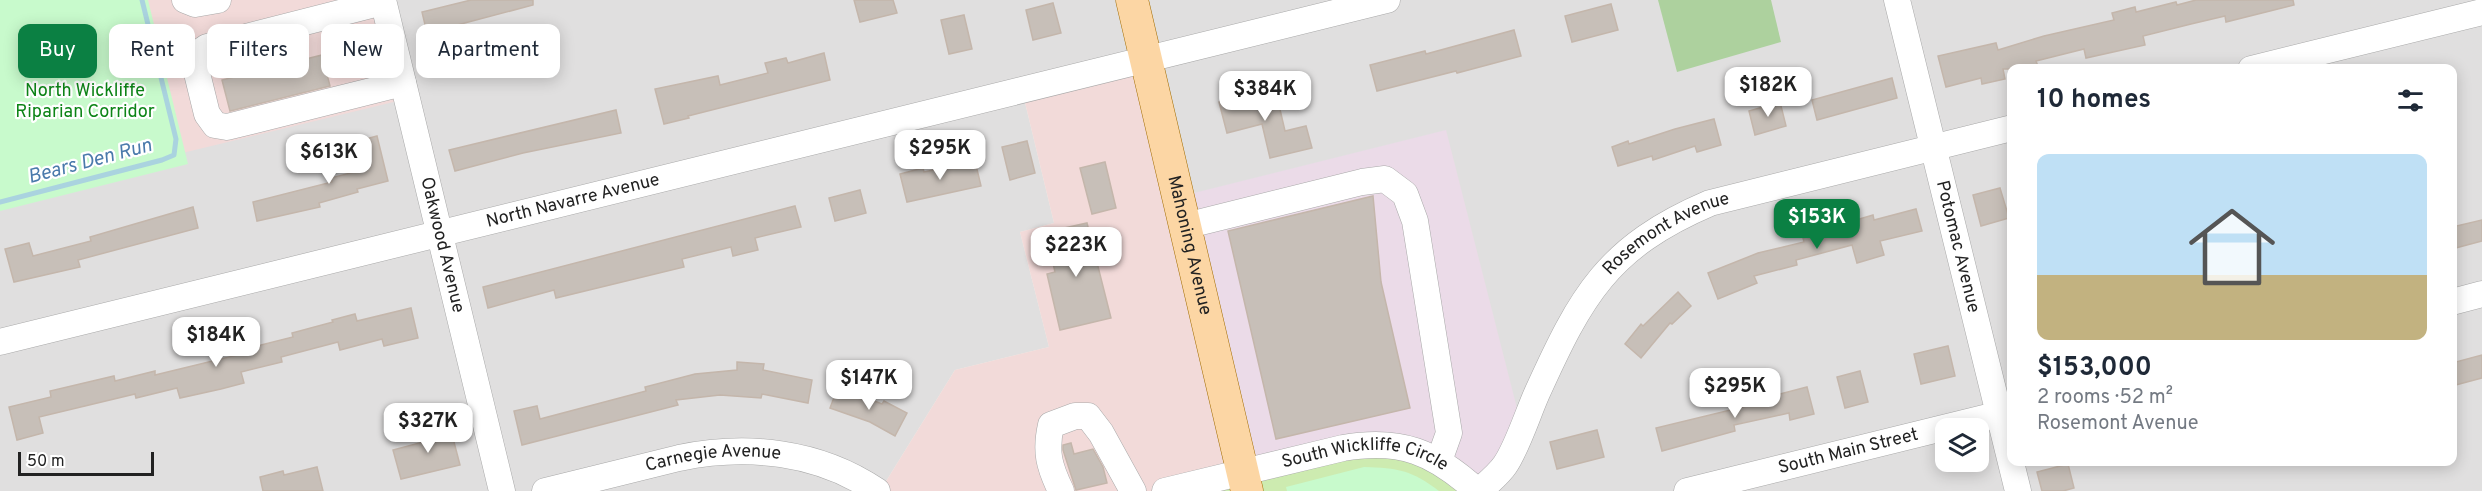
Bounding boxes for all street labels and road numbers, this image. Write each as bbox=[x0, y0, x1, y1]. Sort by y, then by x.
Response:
street label: North Navarre Avenue bbox=[484, 168, 662, 233]
street label: Mahoning Avenue bbox=[1162, 173, 1217, 317]
street label: Oakwood Avenue bbox=[415, 175, 470, 315]
street label: Potomac Avenue bbox=[1930, 178, 1985, 315]
street label: Rosemont Avenue bbox=[1598, 187, 1732, 280]
street label: South Main Street bbox=[1776, 423, 1921, 480]
street label: South Wickliffe Circle bbox=[1279, 433, 1453, 476]
street label: Carnegie Avenue bbox=[643, 440, 782, 477]

